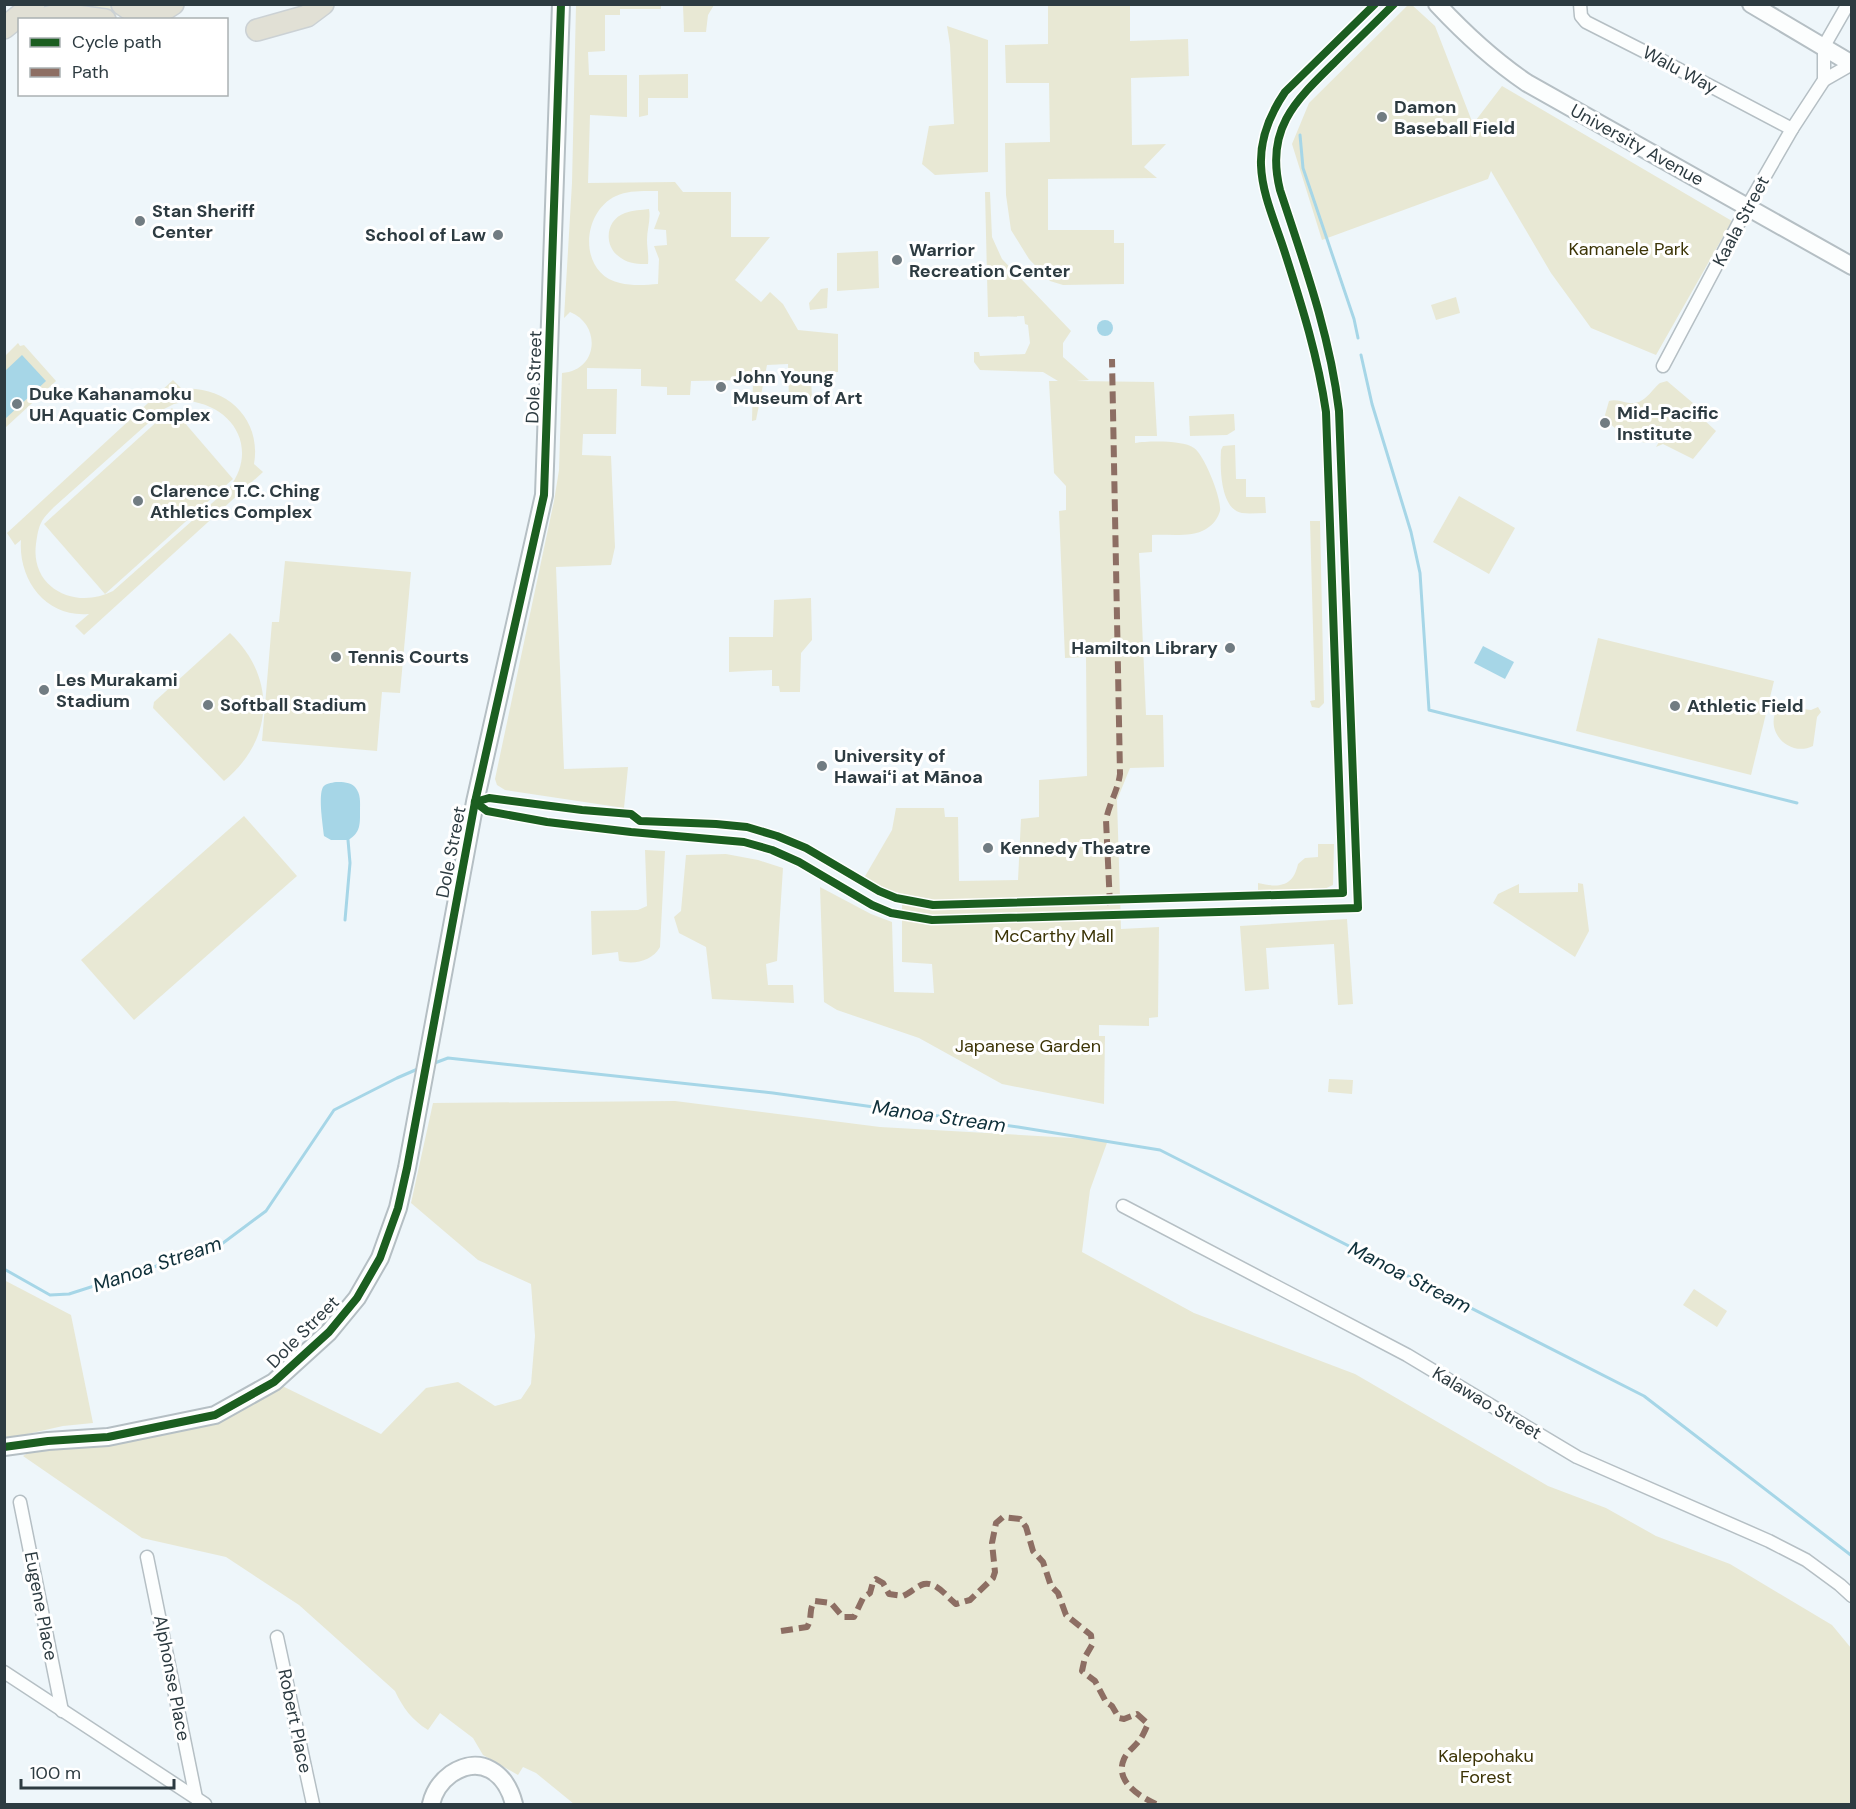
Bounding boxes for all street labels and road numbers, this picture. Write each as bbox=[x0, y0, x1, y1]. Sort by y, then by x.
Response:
street label: Walu Way bbox=[1638, 40, 1722, 100]
street label: University Avenue bbox=[1566, 98, 1708, 192]
street label: Kaala Street bbox=[1707, 172, 1775, 270]
street label: Dole Street bbox=[520, 330, 548, 424]
street label: Dole Street bbox=[430, 804, 472, 900]
street label: Dole Street bbox=[262, 1291, 344, 1373]
street label: Kalawao Street bbox=[1428, 1361, 1546, 1445]
street label: Eugene Place bbox=[19, 1549, 63, 1663]
street label: Alphonse Place bbox=[148, 1613, 196, 1743]
street label: Robert Place bbox=[272, 1667, 318, 1775]

